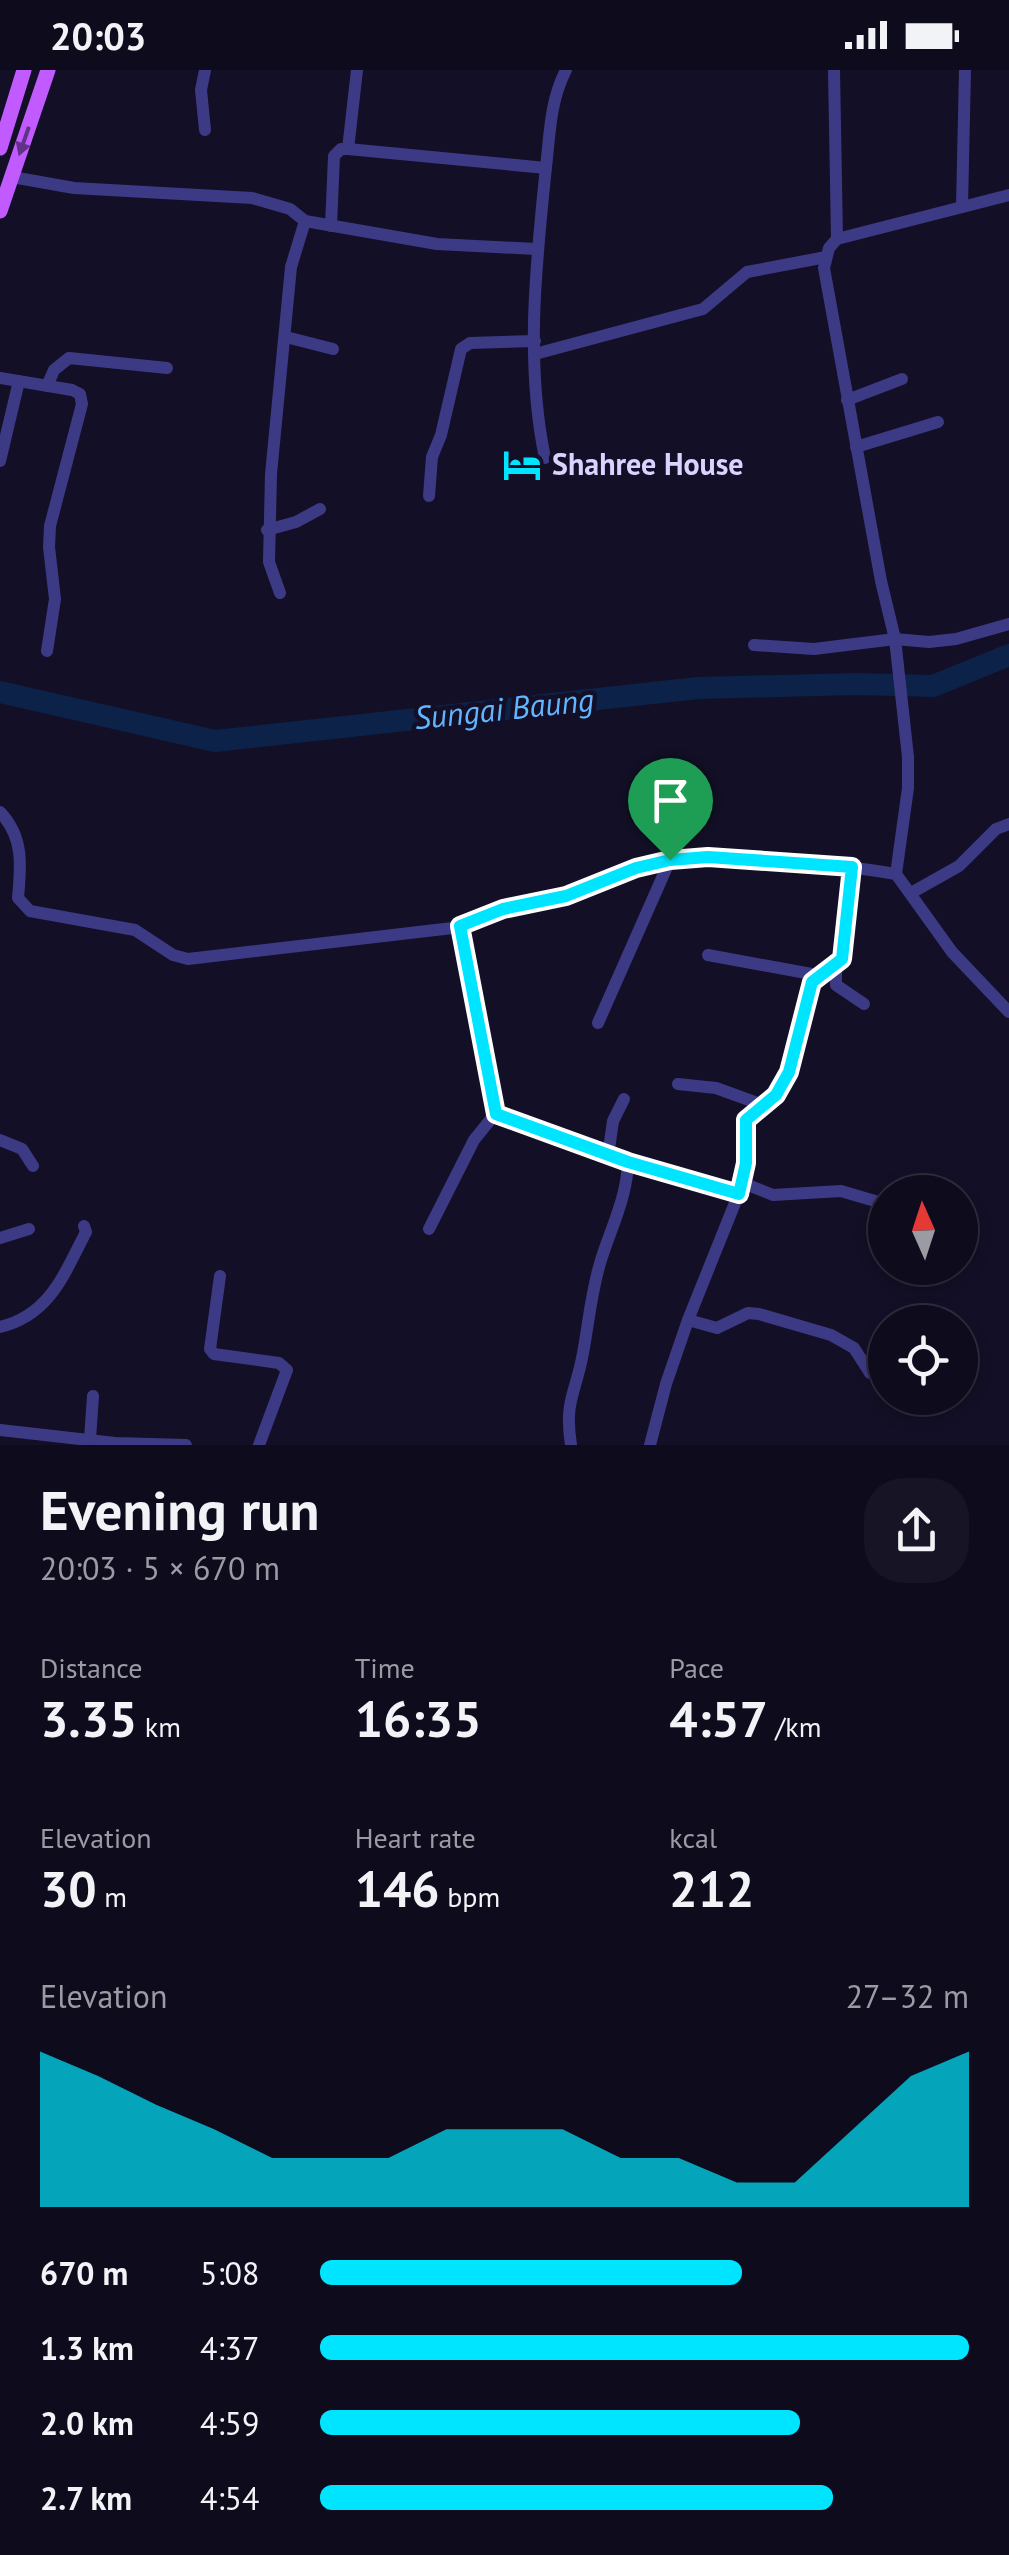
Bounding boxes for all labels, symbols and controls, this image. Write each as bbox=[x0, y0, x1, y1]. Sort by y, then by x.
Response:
text: 20:03 bbox=[50, 11, 146, 60]
one-way arrow bbox=[16, 126, 31, 156]
hotel icon: Shahree House bbox=[501, 444, 543, 486]
place label: Shahree House bbox=[552, 444, 744, 483]
water label: Sungai Baung bbox=[412, 678, 596, 738]
pin bbox=[628, 758, 713, 861]
icon: arrive bbox=[643, 773, 698, 828]
north arrow bbox=[868, 1175, 978, 1285]
map controls bbox=[868, 1175, 978, 1415]
button: locate bbox=[868, 1305, 978, 1415]
text: Evening run bbox=[40, 1474, 320, 1545]
button: share bbox=[864, 1478, 969, 1583]
text: 20:03 · 5 × 670 m bbox=[40, 1547, 280, 1589]
text: Distance bbox=[40, 1649, 143, 1686]
text: Time bbox=[355, 1649, 415, 1686]
text: Pace bbox=[669, 1649, 724, 1686]
text: 3.35 bbox=[40, 1686, 137, 1751]
text: 16:35 bbox=[355, 1686, 482, 1751]
text: 4:57 bbox=[669, 1686, 768, 1751]
text: km bbox=[137, 1708, 181, 1745]
text: /km bbox=[768, 1708, 821, 1745]
text: Elevation bbox=[40, 1819, 152, 1856]
text: Heart rate bbox=[355, 1819, 476, 1856]
text: kcal bbox=[669, 1819, 717, 1856]
text: 30 bbox=[40, 1856, 97, 1921]
text: 146 bbox=[355, 1856, 440, 1921]
text: 212 bbox=[669, 1856, 754, 1921]
text: m bbox=[97, 1878, 127, 1915]
text: bpm bbox=[440, 1878, 500, 1915]
text: Elevation bbox=[40, 1975, 167, 2017]
text: 27–32 m bbox=[846, 1975, 969, 2017]
text: 670 m bbox=[40, 2252, 128, 2294]
text: 5:08 bbox=[200, 2252, 259, 2294]
text: 1.3 km bbox=[40, 2327, 134, 2369]
text: 4:37 bbox=[200, 2327, 259, 2369]
text: 2.0 km bbox=[40, 2402, 134, 2444]
text: 4:59 bbox=[200, 2402, 259, 2444]
text: 2.7 km bbox=[40, 2477, 132, 2519]
text: 4:54 bbox=[200, 2477, 259, 2519]

